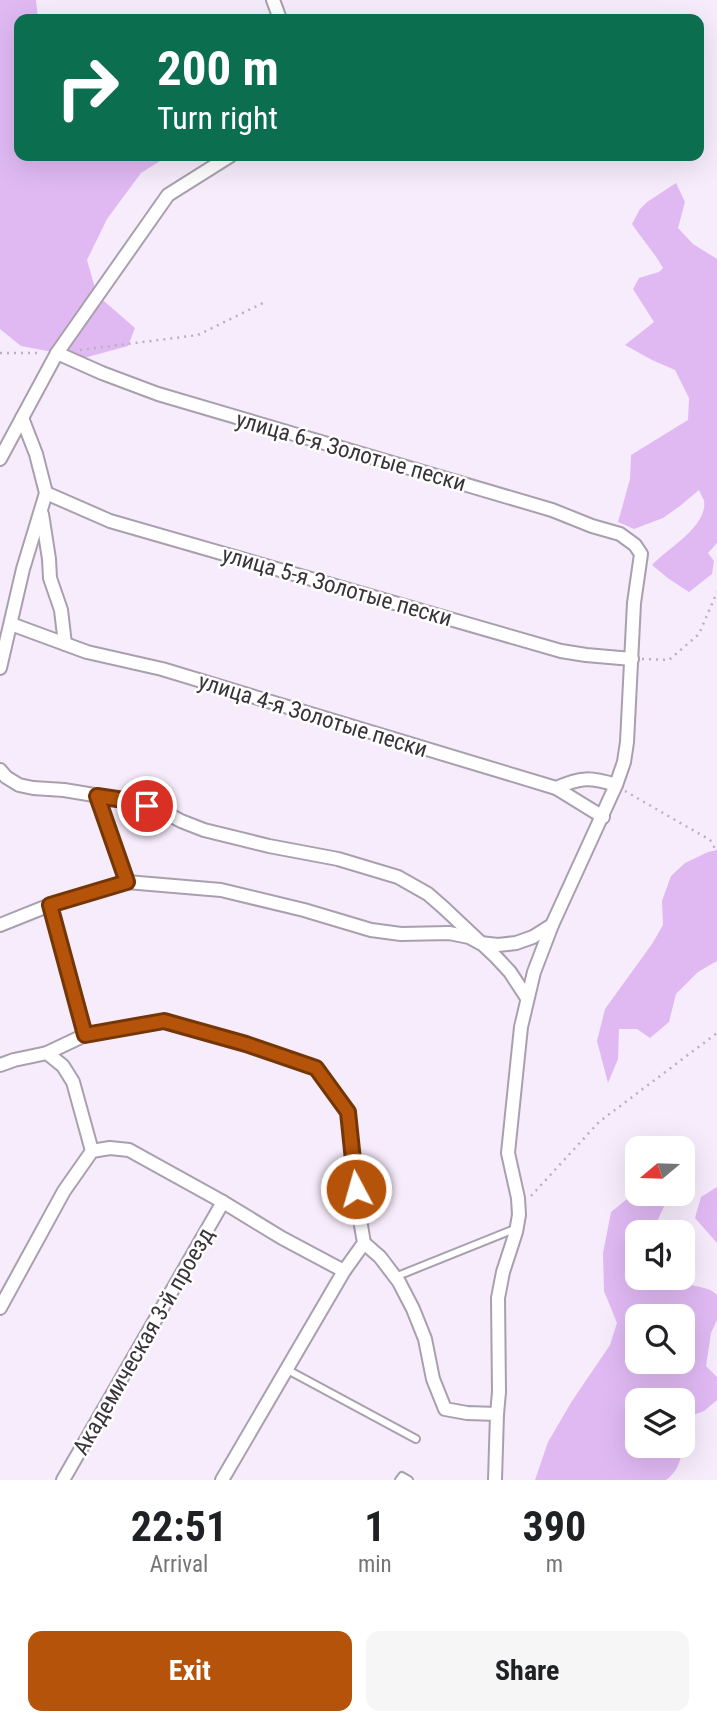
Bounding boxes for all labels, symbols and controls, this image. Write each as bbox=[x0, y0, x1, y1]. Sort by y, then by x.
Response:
text: 200 m bbox=[157, 40, 279, 97]
icon: right bbox=[42, 42, 133, 133]
text: Turn right bbox=[157, 99, 278, 137]
street label: улица 6-я Золотые пески bbox=[233, 406, 469, 497]
street label: улица 5-я Золотые пески bbox=[219, 541, 455, 632]
street label: улица 4-я Золотые пески bbox=[195, 668, 431, 763]
pin bbox=[117, 776, 177, 836]
icon: arrive bbox=[128, 787, 166, 825]
north arrow bbox=[625, 1136, 695, 1206]
map controls bbox=[625, 1136, 695, 1458]
position arrow bbox=[319, 1152, 393, 1226]
button: sound bbox=[625, 1220, 695, 1290]
street label: Академическая 3-й проезд bbox=[67, 1223, 220, 1460]
button: search bbox=[625, 1304, 695, 1374]
button: layers bbox=[625, 1388, 695, 1458]
text: 22:51 bbox=[131, 1502, 227, 1551]
text: 1 bbox=[364, 1502, 385, 1551]
text: 390 bbox=[522, 1502, 586, 1551]
text: Arrival bbox=[150, 1551, 208, 1578]
text: min bbox=[358, 1551, 392, 1578]
text: m bbox=[546, 1551, 563, 1578]
button: Exit bbox=[28, 1631, 352, 1711]
button: Share bbox=[366, 1631, 689, 1711]

